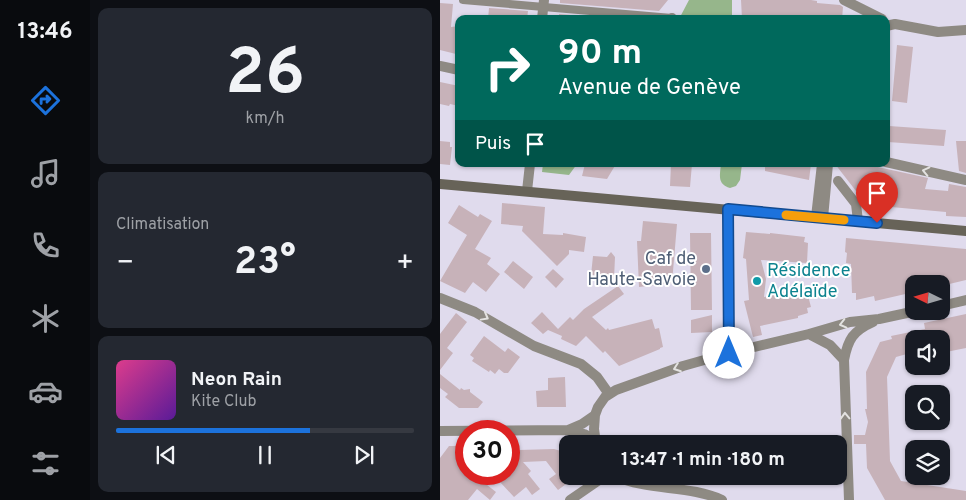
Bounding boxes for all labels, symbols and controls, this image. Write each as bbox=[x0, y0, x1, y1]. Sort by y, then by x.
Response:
text: 13:46 bbox=[18, 19, 73, 46]
text: 90 m bbox=[558, 32, 642, 76]
text: 26 bbox=[225, 35, 305, 117]
icon: right bbox=[475, 35, 540, 100]
text: Avenue de Genève bbox=[558, 75, 741, 102]
icon: directions bbox=[28, 83, 63, 118]
text: km/h bbox=[246, 109, 284, 129]
icon: arrive bbox=[521, 130, 549, 158]
text: Puis bbox=[475, 132, 511, 156]
icon: music bbox=[28, 156, 63, 191]
one-way arrow bbox=[922, 166, 931, 177]
pin bbox=[856, 172, 898, 223]
icon: arrive bbox=[863, 179, 891, 207]
text: Climatisation bbox=[116, 215, 209, 235]
icon: phone bbox=[28, 228, 63, 263]
text: 23° bbox=[234, 239, 296, 288]
text: − bbox=[116, 246, 134, 282]
text: + bbox=[396, 246, 414, 282]
place label: Caf de Haute-Savoie bbox=[587, 248, 696, 292]
place label: Résidence Adélaïde bbox=[767, 260, 850, 304]
marker: Caf de Haute-Savoie bbox=[700, 263, 712, 275]
marker: Résidence Adélaïde bbox=[751, 275, 763, 287]
north arrow bbox=[905, 275, 950, 320]
map controls bbox=[905, 275, 950, 485]
icon: climate bbox=[28, 301, 63, 336]
one-way arrow bbox=[479, 311, 488, 321]
one-way arrow bbox=[839, 318, 848, 329]
position arrow bbox=[702, 326, 754, 378]
button: sound bbox=[905, 330, 950, 375]
one-way arrow bbox=[673, 362, 682, 372]
text: Neon Rain bbox=[191, 368, 282, 392]
icon: car bbox=[28, 374, 63, 409]
button: search bbox=[905, 385, 950, 430]
text: Kite Club bbox=[191, 392, 256, 412]
one-way arrow bbox=[840, 412, 851, 420]
speed limit sign: 30 bbox=[455, 420, 520, 485]
button: layers bbox=[905, 440, 950, 485]
icon: previous bbox=[152, 441, 180, 469]
icon: pause bbox=[251, 441, 279, 469]
icon: next bbox=[350, 441, 378, 469]
icon: filters bbox=[28, 446, 63, 481]
text: 13:47 · 1 min · 180 m bbox=[621, 448, 785, 472]

